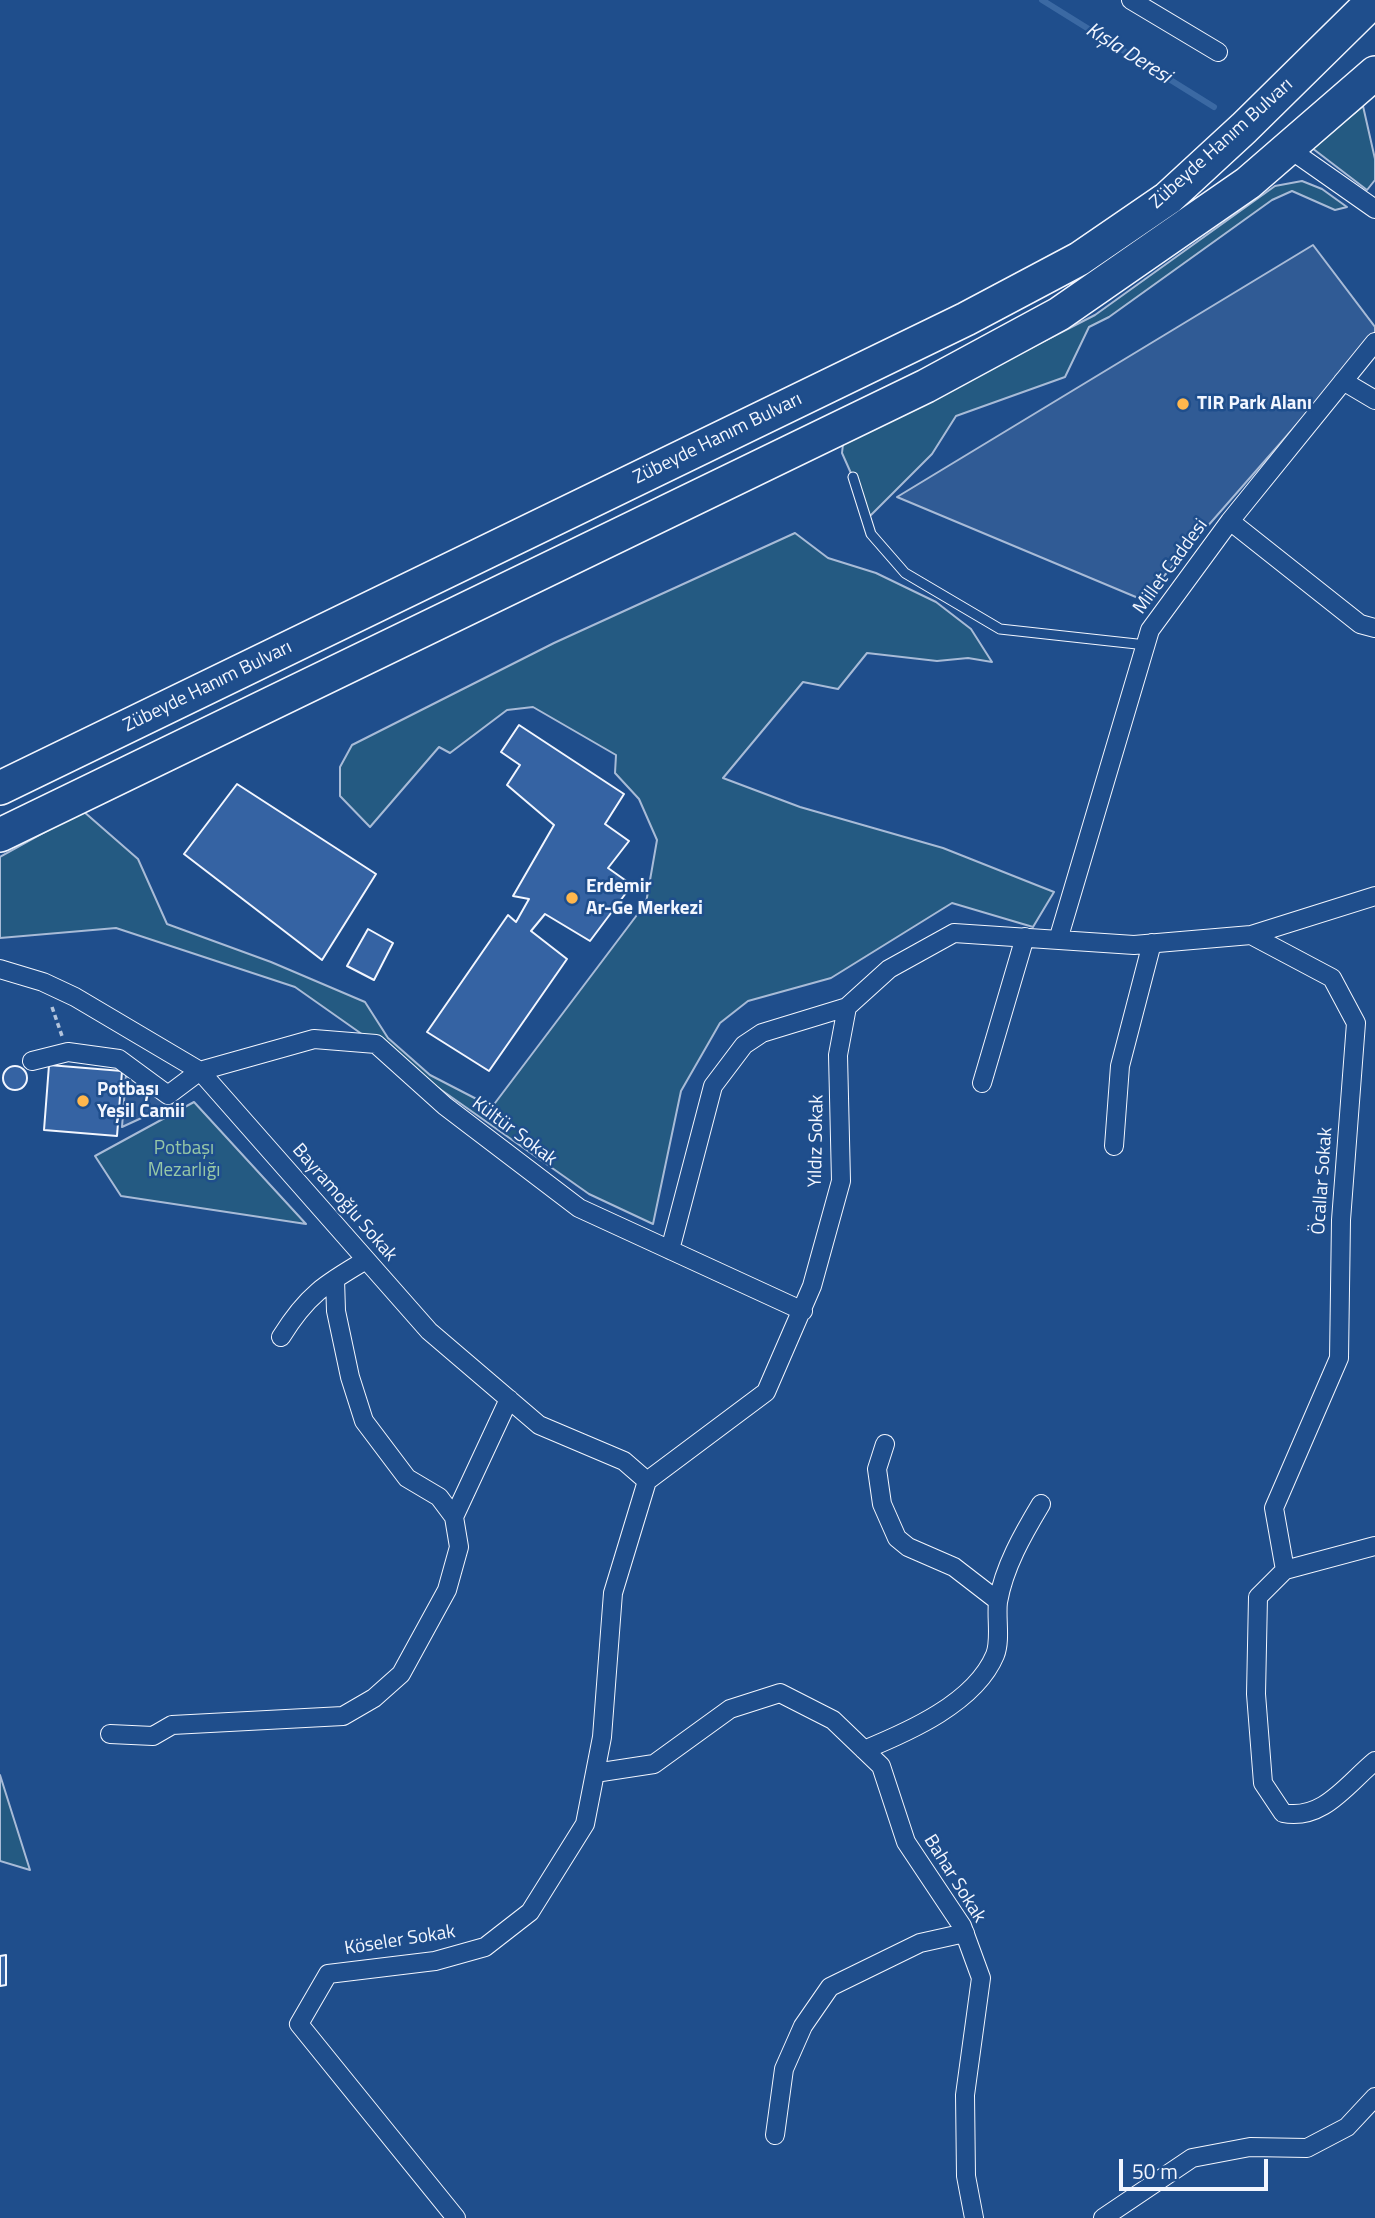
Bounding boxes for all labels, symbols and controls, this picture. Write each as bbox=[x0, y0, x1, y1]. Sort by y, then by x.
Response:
water label: Kışla Deresi bbox=[1081, 18, 1175, 90]
street label: Zübeyde Hanım Bulvarı bbox=[1146, 74, 1298, 214]
street label: Zübeyde Hanım Bulvarı bbox=[630, 388, 806, 490]
place label: TIR Park Alanı bbox=[1197, 393, 1312, 415]
marker: TIR Park Alanı bbox=[1175, 396, 1191, 412]
street label: Millet Caddesi bbox=[1129, 515, 1213, 619]
street label: Zübeyde Hanım Bulvarı bbox=[120, 636, 296, 738]
place label: Erdemir Ar-Ge Merkezi bbox=[586, 876, 703, 920]
marker: Erdemir Ar-Ge Merkezi bbox=[564, 890, 580, 906]
place label: Potbaşı Yeşil Camii bbox=[97, 1079, 185, 1123]
marker: Potbaşı Yeşil Camii bbox=[75, 1093, 91, 1109]
street label: Kültür Sokak bbox=[467, 1093, 561, 1171]
street label: Yıldız Sokak bbox=[805, 1094, 829, 1188]
street label: Öcallar Sokak bbox=[1308, 1127, 1338, 1235]
park label: Potbaşı Mezarlığı bbox=[148, 1138, 220, 1182]
street label: Bayramoğlu Sokak bbox=[287, 1139, 401, 1267]
street label: Bahar Sokak bbox=[918, 1831, 990, 1927]
street label: Köseler Sokak bbox=[343, 1921, 457, 1961]
scale bar bbox=[1123, 2144, 1272, 2188]
text: 50 m bbox=[1132, 2155, 1178, 2187]

